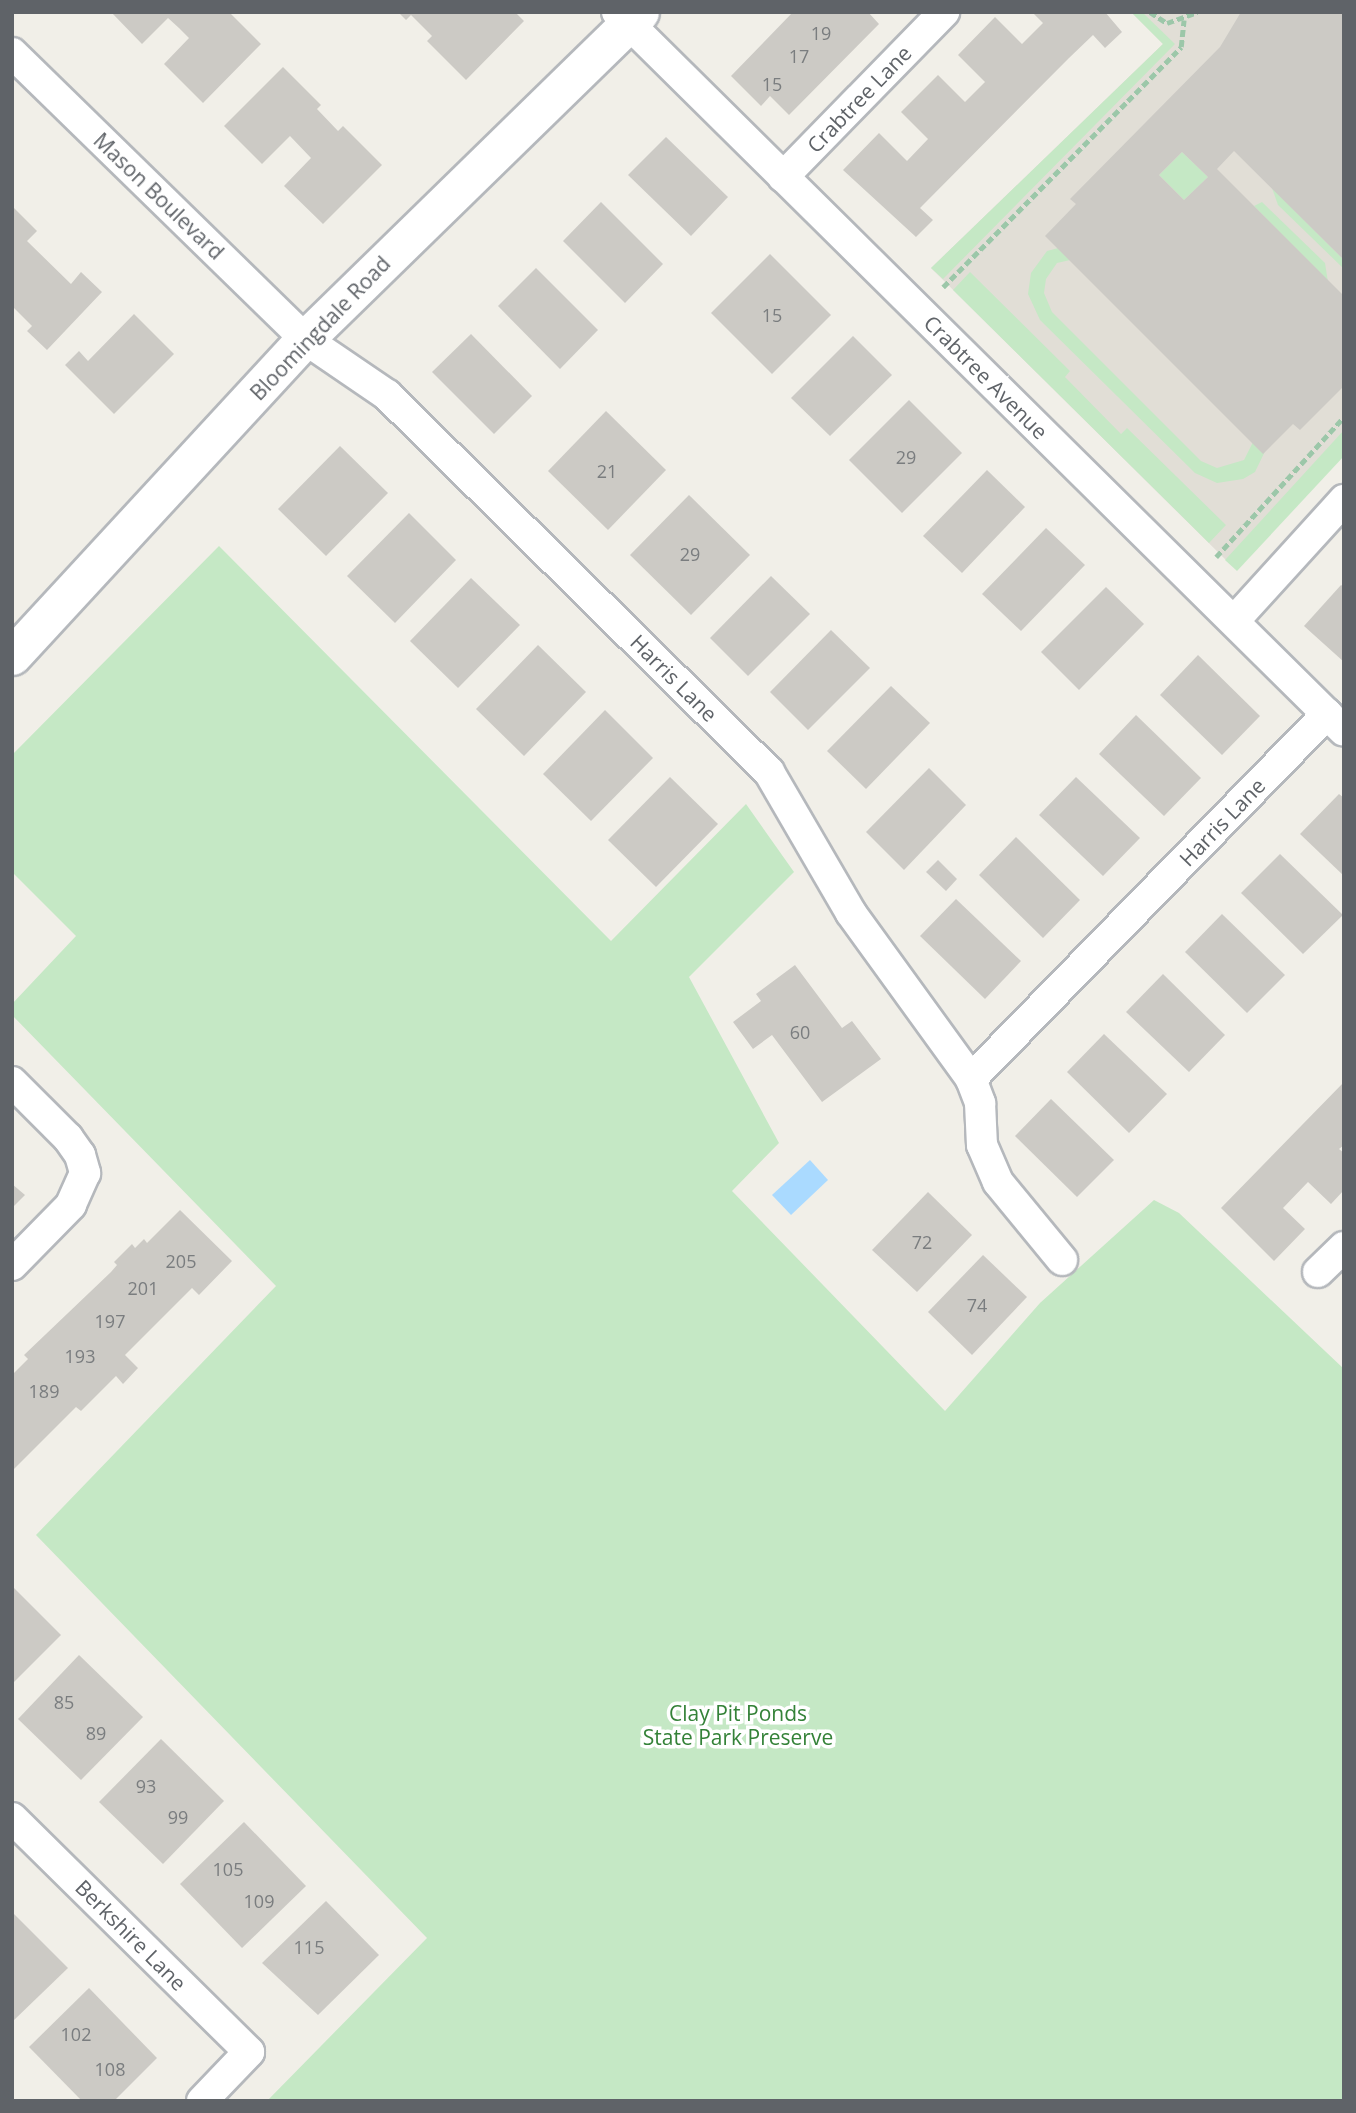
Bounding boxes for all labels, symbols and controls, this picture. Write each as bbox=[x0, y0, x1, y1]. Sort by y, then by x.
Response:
house number: 19 bbox=[811, 22, 831, 44]
street label: Crabtree Lane bbox=[802, 40, 916, 158]
house number: 17 bbox=[789, 45, 809, 67]
house number: 15 bbox=[762, 73, 782, 95]
street label: Mason Boulevard bbox=[89, 127, 229, 265]
street label: Bloomingdale Road bbox=[245, 251, 395, 405]
house number: 15 bbox=[762, 304, 782, 326]
street label: Crabtree Avenue bbox=[919, 310, 1053, 444]
house number: 29 bbox=[896, 446, 916, 468]
house number: 21 bbox=[597, 460, 617, 482]
house number: 29 bbox=[680, 543, 700, 565]
street label: Harris Lane bbox=[625, 629, 723, 727]
street label: Harris Lane bbox=[1174, 773, 1270, 871]
house number: 60 bbox=[790, 1021, 810, 1043]
house number: 72 bbox=[912, 1231, 932, 1253]
house number: 205 bbox=[166, 1250, 196, 1272]
house number: 201 bbox=[128, 1277, 158, 1299]
house number: 74 bbox=[967, 1294, 987, 1316]
house number: 197 bbox=[95, 1310, 125, 1332]
house number: 193 bbox=[65, 1345, 95, 1367]
house number: 189 bbox=[29, 1380, 59, 1402]
house number: 85 bbox=[54, 1691, 74, 1713]
park label: Clay Pit Ponds State Park Preserve bbox=[643, 1700, 833, 1750]
house number: 89 bbox=[86, 1722, 106, 1744]
house number: 93 bbox=[136, 1775, 156, 1797]
house number: 99 bbox=[168, 1806, 188, 1828]
house number: 105 bbox=[213, 1858, 243, 1880]
street label: Berkshire Lane bbox=[70, 1874, 192, 1996]
house number: 109 bbox=[244, 1890, 274, 1912]
house number: 115 bbox=[294, 1936, 324, 1958]
house number: 102 bbox=[61, 2023, 91, 2045]
house number: 108 bbox=[95, 2058, 125, 2080]

